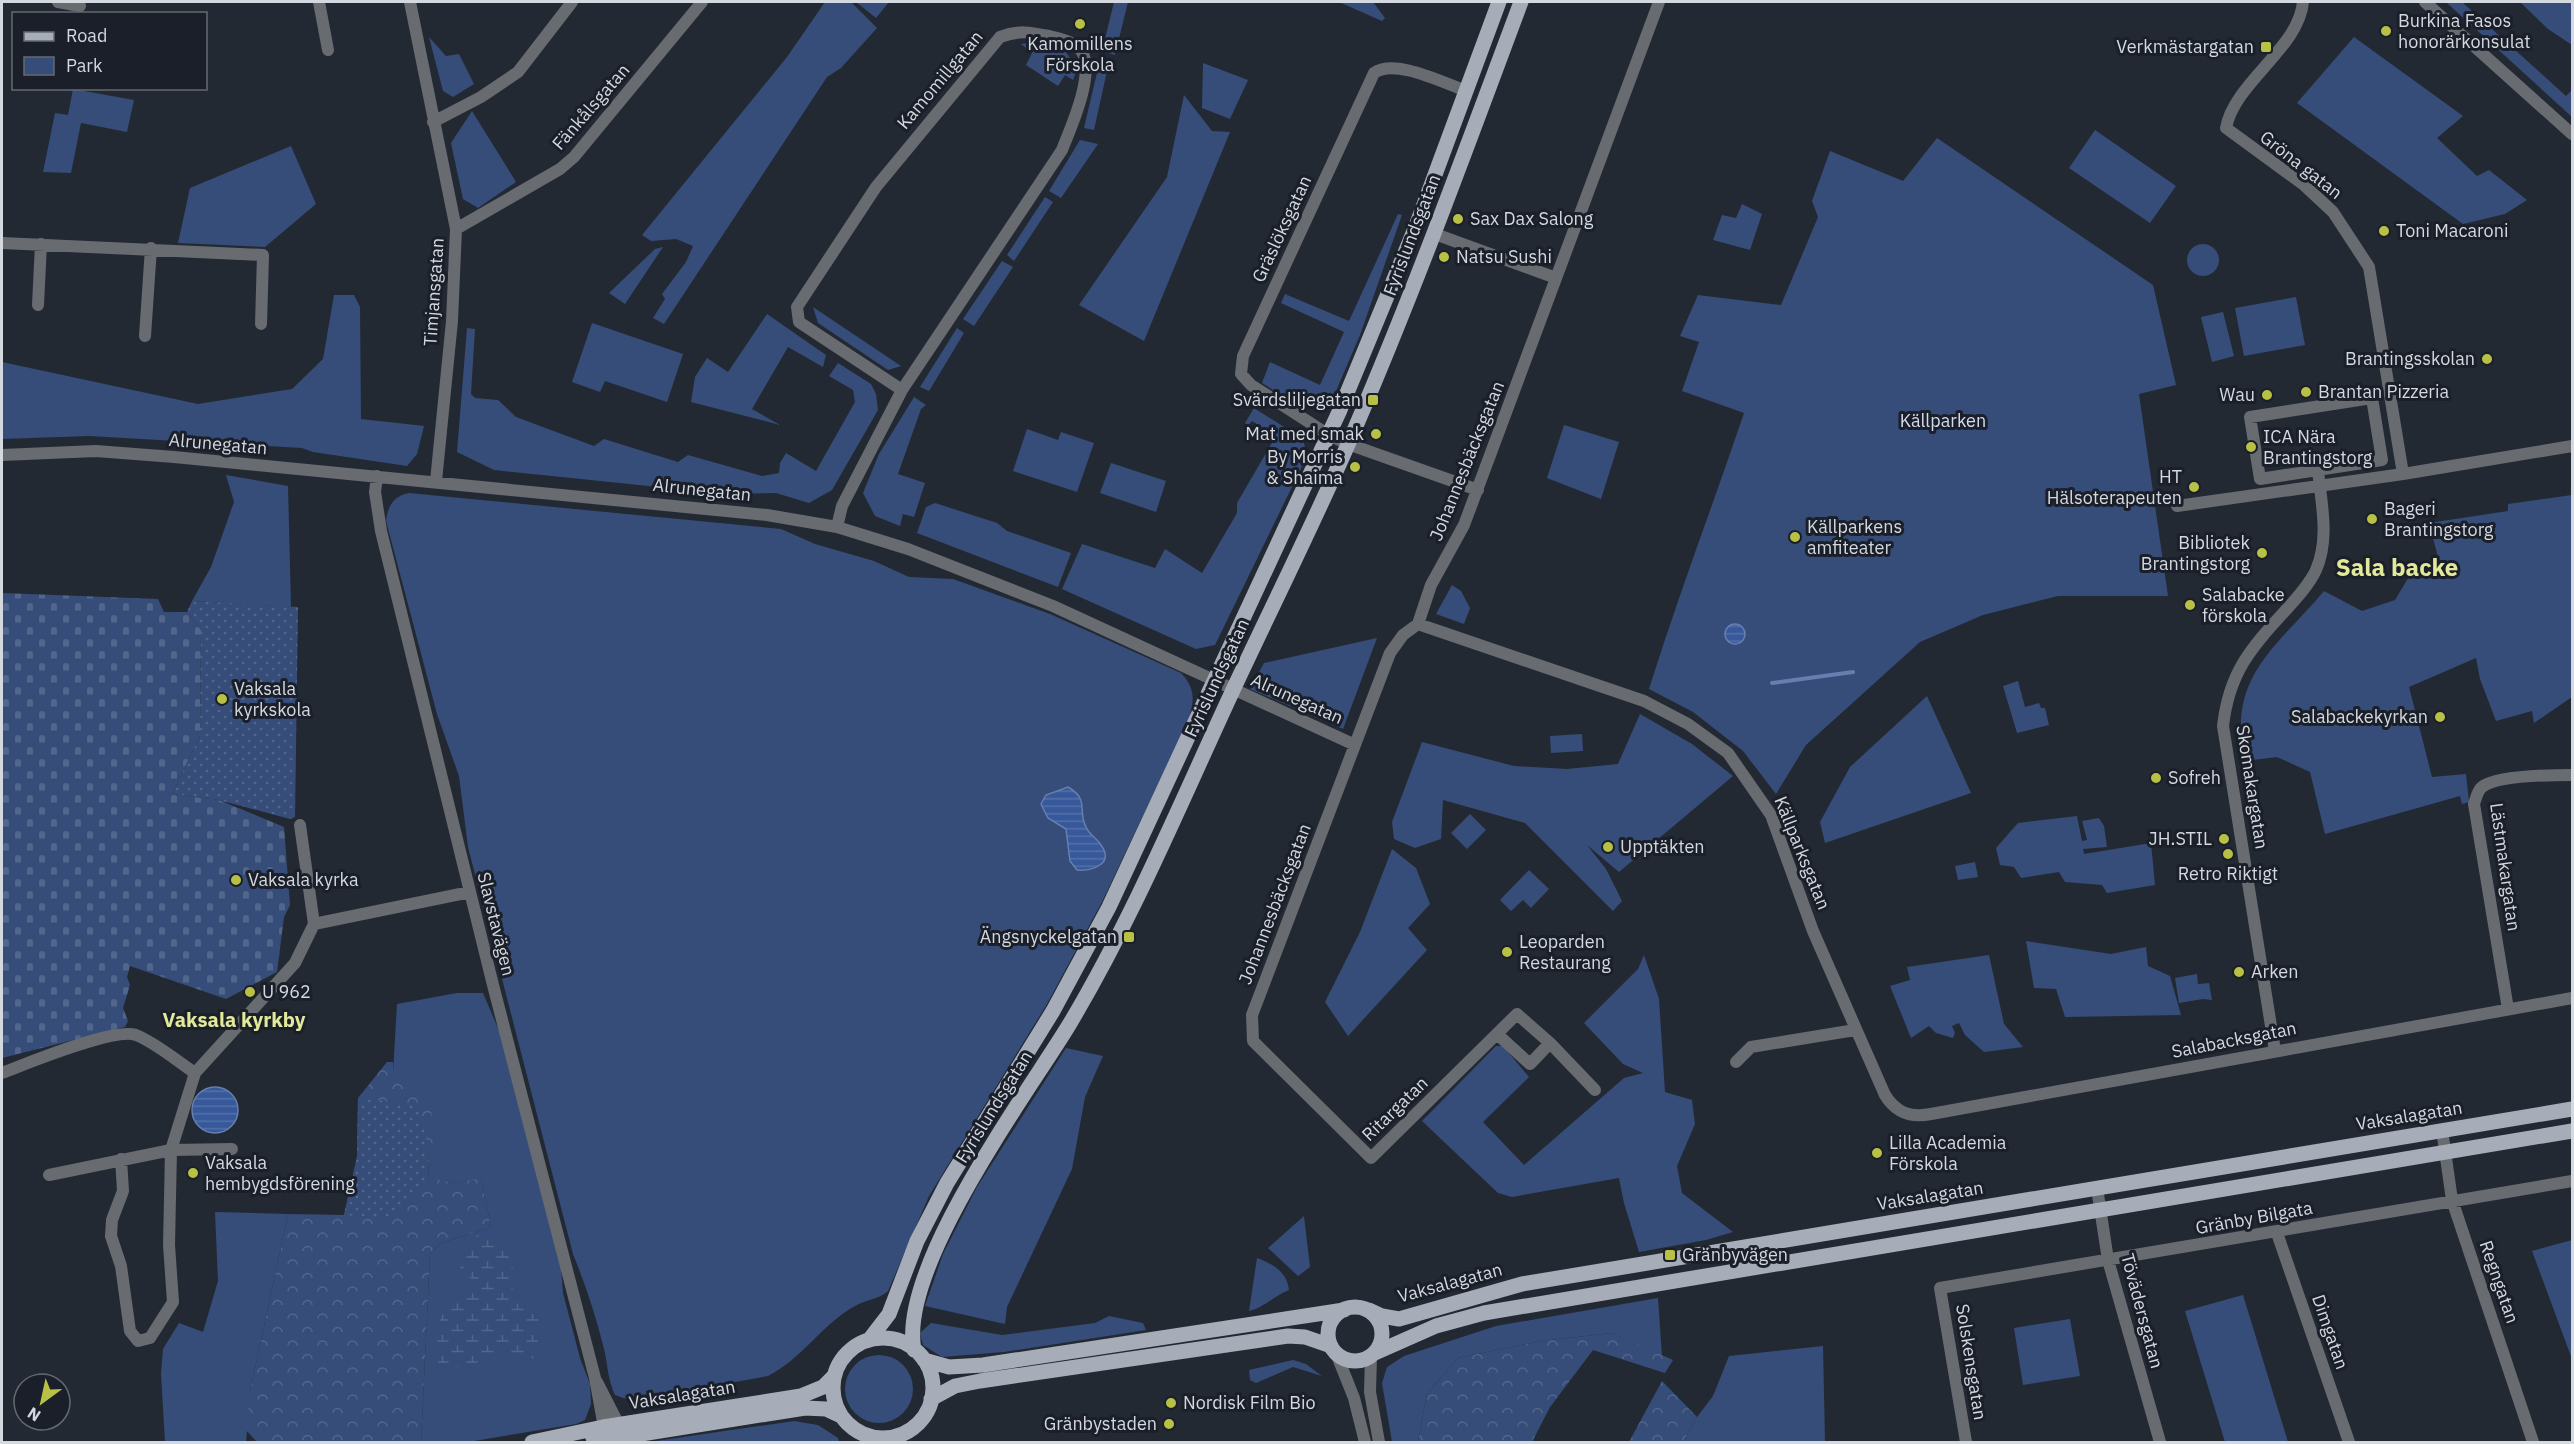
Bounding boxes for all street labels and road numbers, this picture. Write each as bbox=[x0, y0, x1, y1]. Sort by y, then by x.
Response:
street label: Kamomillgatan bbox=[892, 26, 988, 134]
street label: Fänkålsgatan bbox=[547, 59, 634, 155]
street label: Gröna gatan bbox=[2255, 125, 2347, 204]
street label: Fyrislundsgatan bbox=[1378, 171, 1445, 299]
street label: Gräslöksgatan bbox=[1247, 172, 1316, 286]
street label: Timjansgatan bbox=[418, 237, 449, 347]
street label: Johannesbäcksgatan bbox=[1424, 378, 1509, 544]
street label: Alrunegatan bbox=[168, 428, 268, 459]
street label: Alrunegatan bbox=[652, 473, 752, 506]
street label: Fyrislundsgatan bbox=[1179, 615, 1254, 741]
street label: Alrunegatan bbox=[1247, 668, 1347, 729]
street label: Skomakargatan bbox=[2231, 723, 2274, 851]
street label: Källparksgatan bbox=[1769, 793, 1836, 913]
street label: Lästmakargatan bbox=[2485, 801, 2526, 933]
street label: Johannesbäcksgatan bbox=[1233, 820, 1316, 987]
street label: Slavstavägen bbox=[473, 870, 520, 978]
street label: Salabacksgatan bbox=[2169, 1016, 2298, 1063]
street label: Fyrislundsgatan bbox=[950, 1046, 1037, 1167]
street label: Ritargatan bbox=[1357, 1071, 1433, 1146]
street label: Vaksalagatan bbox=[2354, 1096, 2464, 1135]
street label: Vaksalagatan bbox=[1875, 1176, 1985, 1215]
street label: Gränby Bilgata bbox=[2194, 1196, 2315, 1239]
street label: Regngatan bbox=[2475, 1237, 2524, 1326]
street label: Tövädersgatan bbox=[2116, 1251, 2169, 1371]
street label: Vaksalagatan bbox=[1395, 1258, 1505, 1308]
street label: Dimgatan bbox=[2307, 1291, 2354, 1372]
street label: Solskensgatan bbox=[1951, 1302, 1992, 1422]
street label: Vaksalagatan bbox=[627, 1375, 737, 1414]

